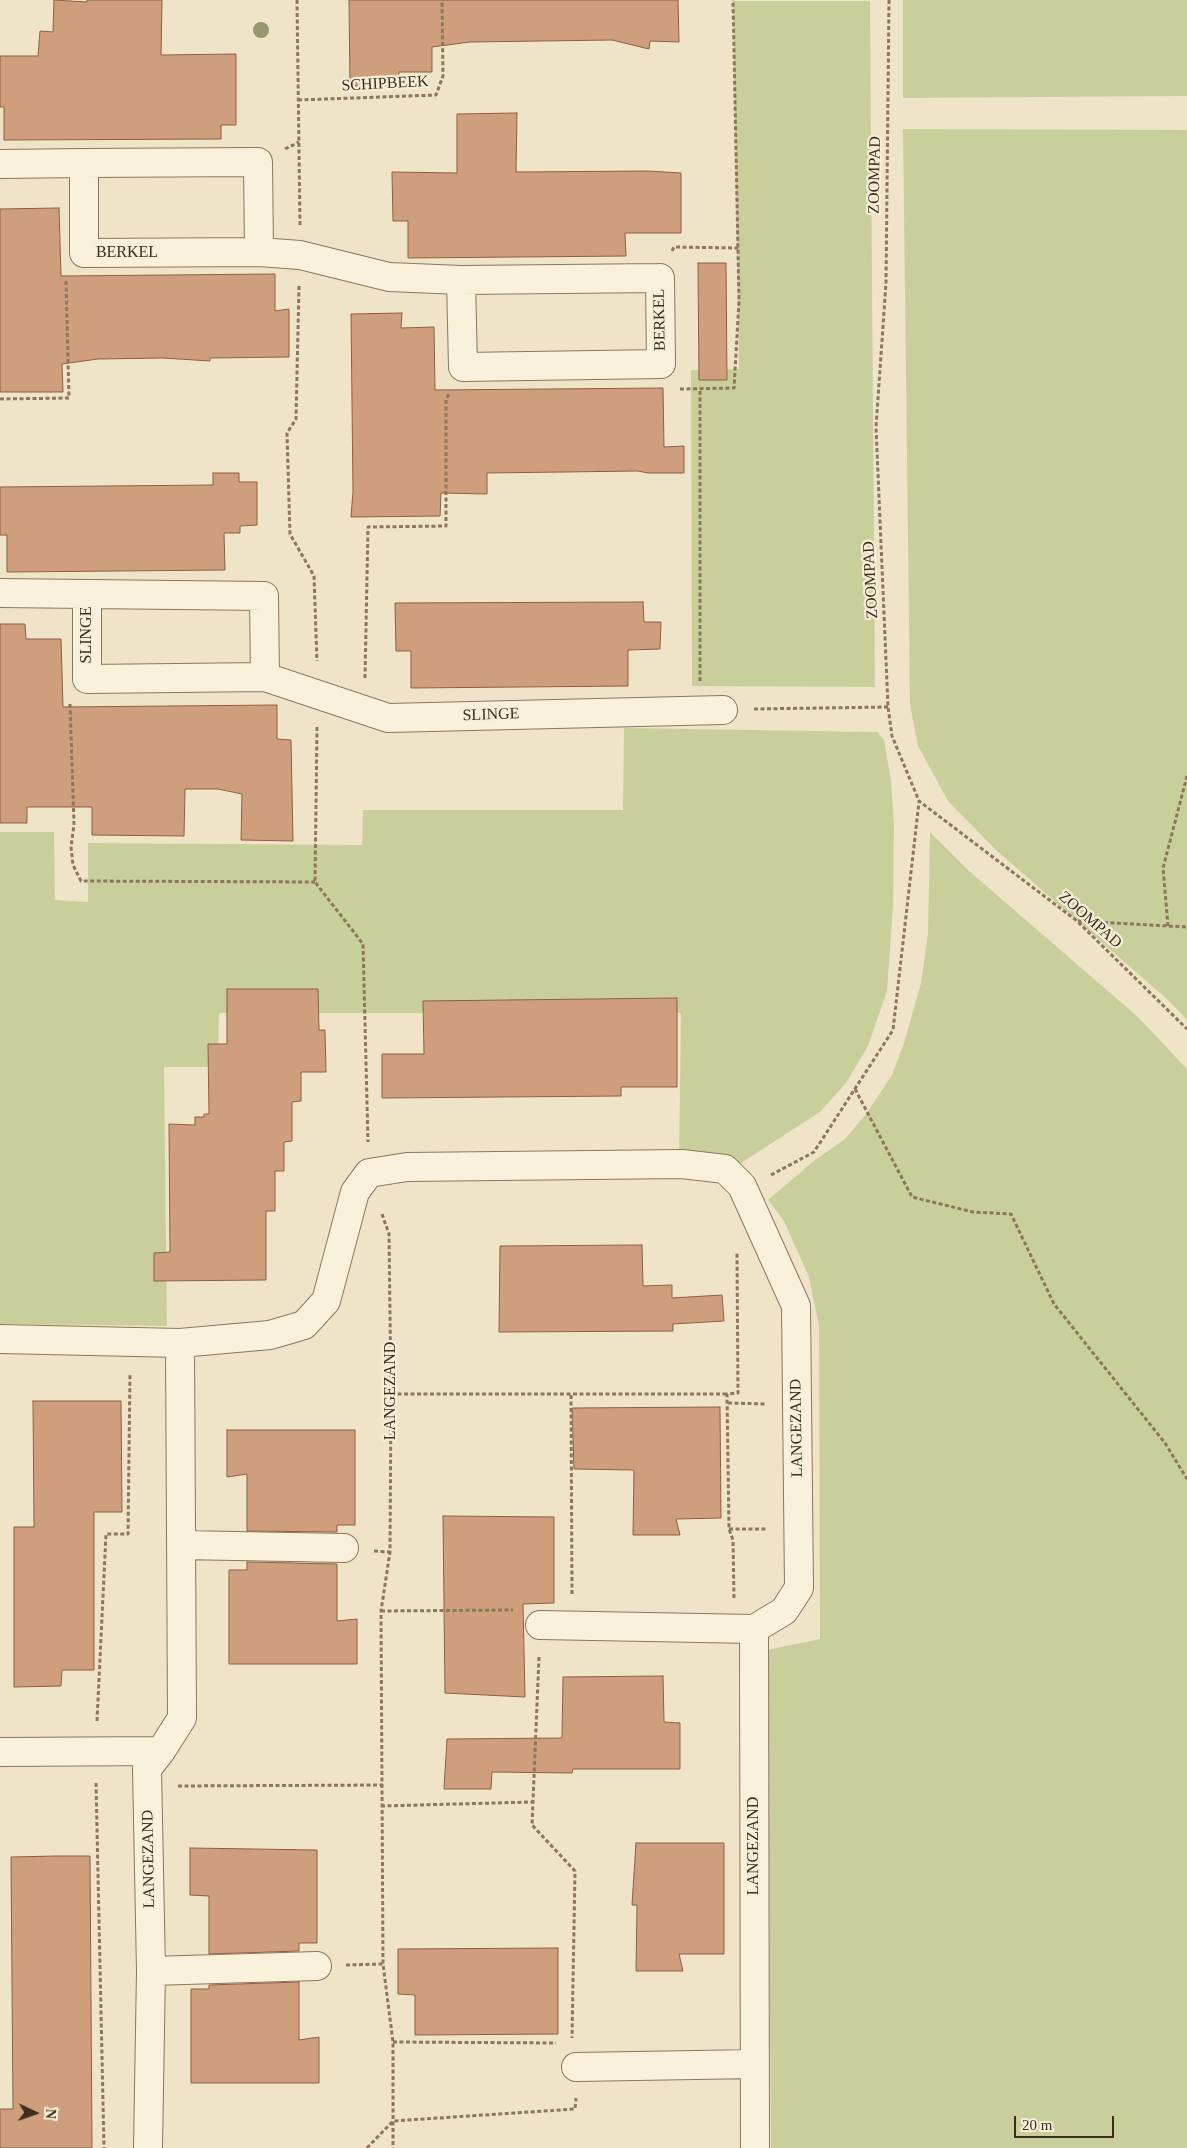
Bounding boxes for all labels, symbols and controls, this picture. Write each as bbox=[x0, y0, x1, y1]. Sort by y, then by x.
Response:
street label: SCHIPBEEK bbox=[341, 72, 429, 96]
street label: ZOOMPAD bbox=[865, 136, 885, 214]
street label: BERKEL bbox=[96, 243, 158, 263]
street label: BERKEL bbox=[650, 289, 670, 351]
street label: ZOOMPAD bbox=[859, 541, 883, 619]
street label: SLINGE bbox=[77, 607, 97, 663]
street label: SLINGE bbox=[462, 704, 520, 726]
street label: ZOOMPAD bbox=[1054, 887, 1126, 953]
street label: LANGEZAND bbox=[381, 1342, 401, 1440]
street label: LANGEZAND bbox=[787, 1379, 807, 1477]
street label: LANGEZAND bbox=[744, 1797, 764, 1895]
street label: LANGEZAND bbox=[139, 1810, 159, 1908]
north arrow bbox=[10, 2088, 60, 2138]
scale bar bbox=[1017, 2106, 1117, 2138]
text: N bbox=[43, 2108, 58, 2119]
text: 20 m bbox=[1022, 2117, 1052, 2133]

